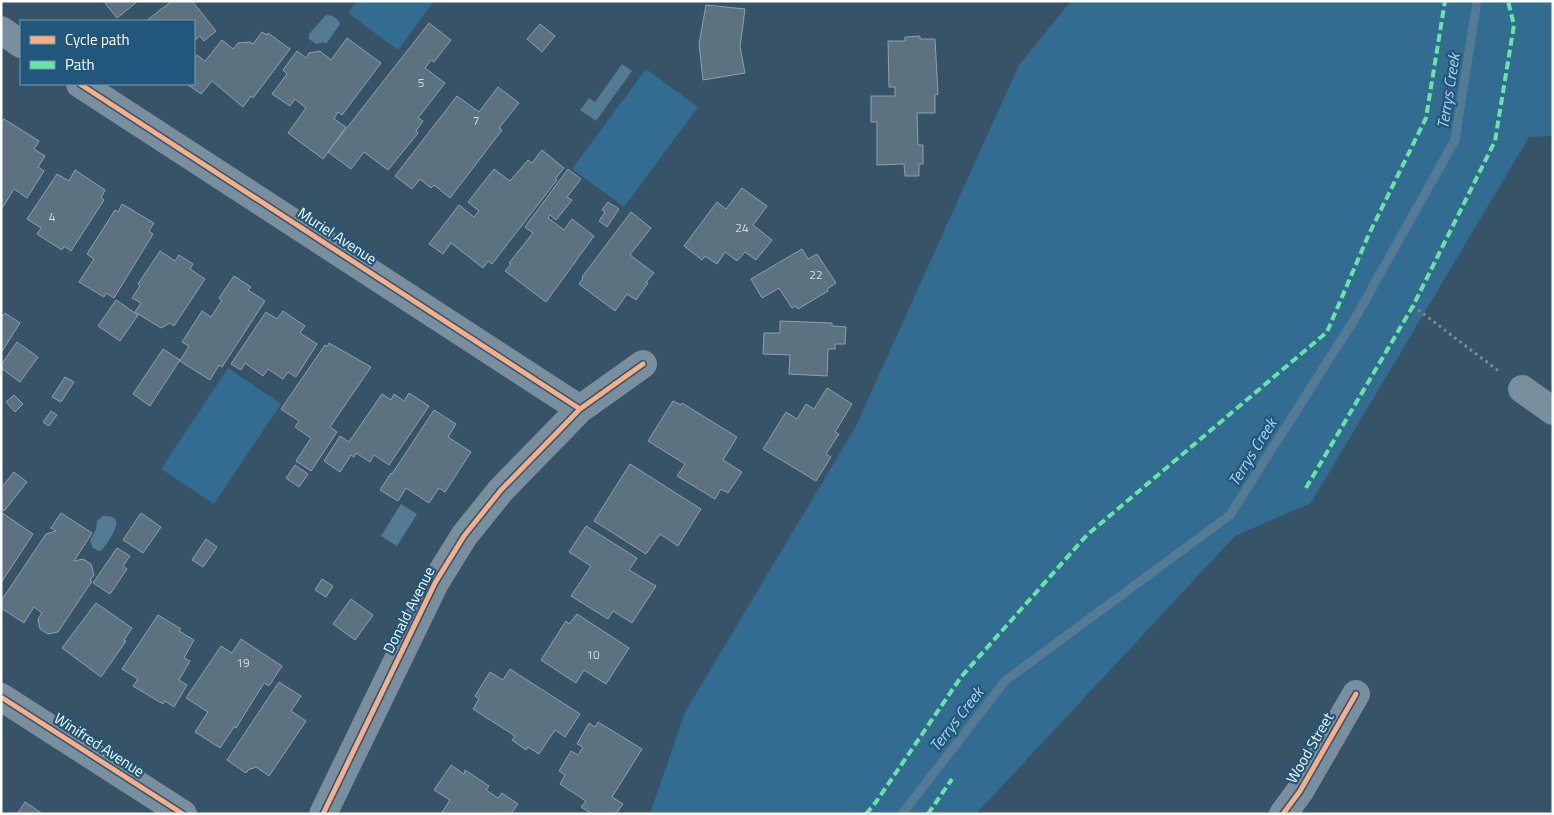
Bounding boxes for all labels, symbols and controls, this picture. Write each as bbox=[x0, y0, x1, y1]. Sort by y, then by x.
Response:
legend bbox=[20, 20, 195, 85]
text: Cycle path bbox=[65, 28, 130, 51]
water label: Terrys Creek bbox=[1430, 50, 1466, 130]
text: Path bbox=[65, 53, 95, 76]
house number: 5 bbox=[418, 73, 425, 92]
house number: 7 bbox=[473, 111, 479, 130]
street label: Muriel Avenue bbox=[293, 201, 381, 270]
house number: 4 bbox=[49, 207, 56, 226]
house number: 24 bbox=[735, 218, 749, 237]
house number: 22 bbox=[809, 265, 823, 284]
water label: Terrys Creek bbox=[1222, 412, 1283, 491]
street label: Donald Avenue bbox=[377, 562, 440, 657]
house number: 10 bbox=[586, 645, 600, 664]
house number: 19 bbox=[236, 653, 250, 672]
water label: Terrys Creek bbox=[923, 680, 990, 756]
street label: Winifred Avenue bbox=[50, 707, 149, 782]
street label: Wood Street bbox=[1280, 707, 1340, 788]

